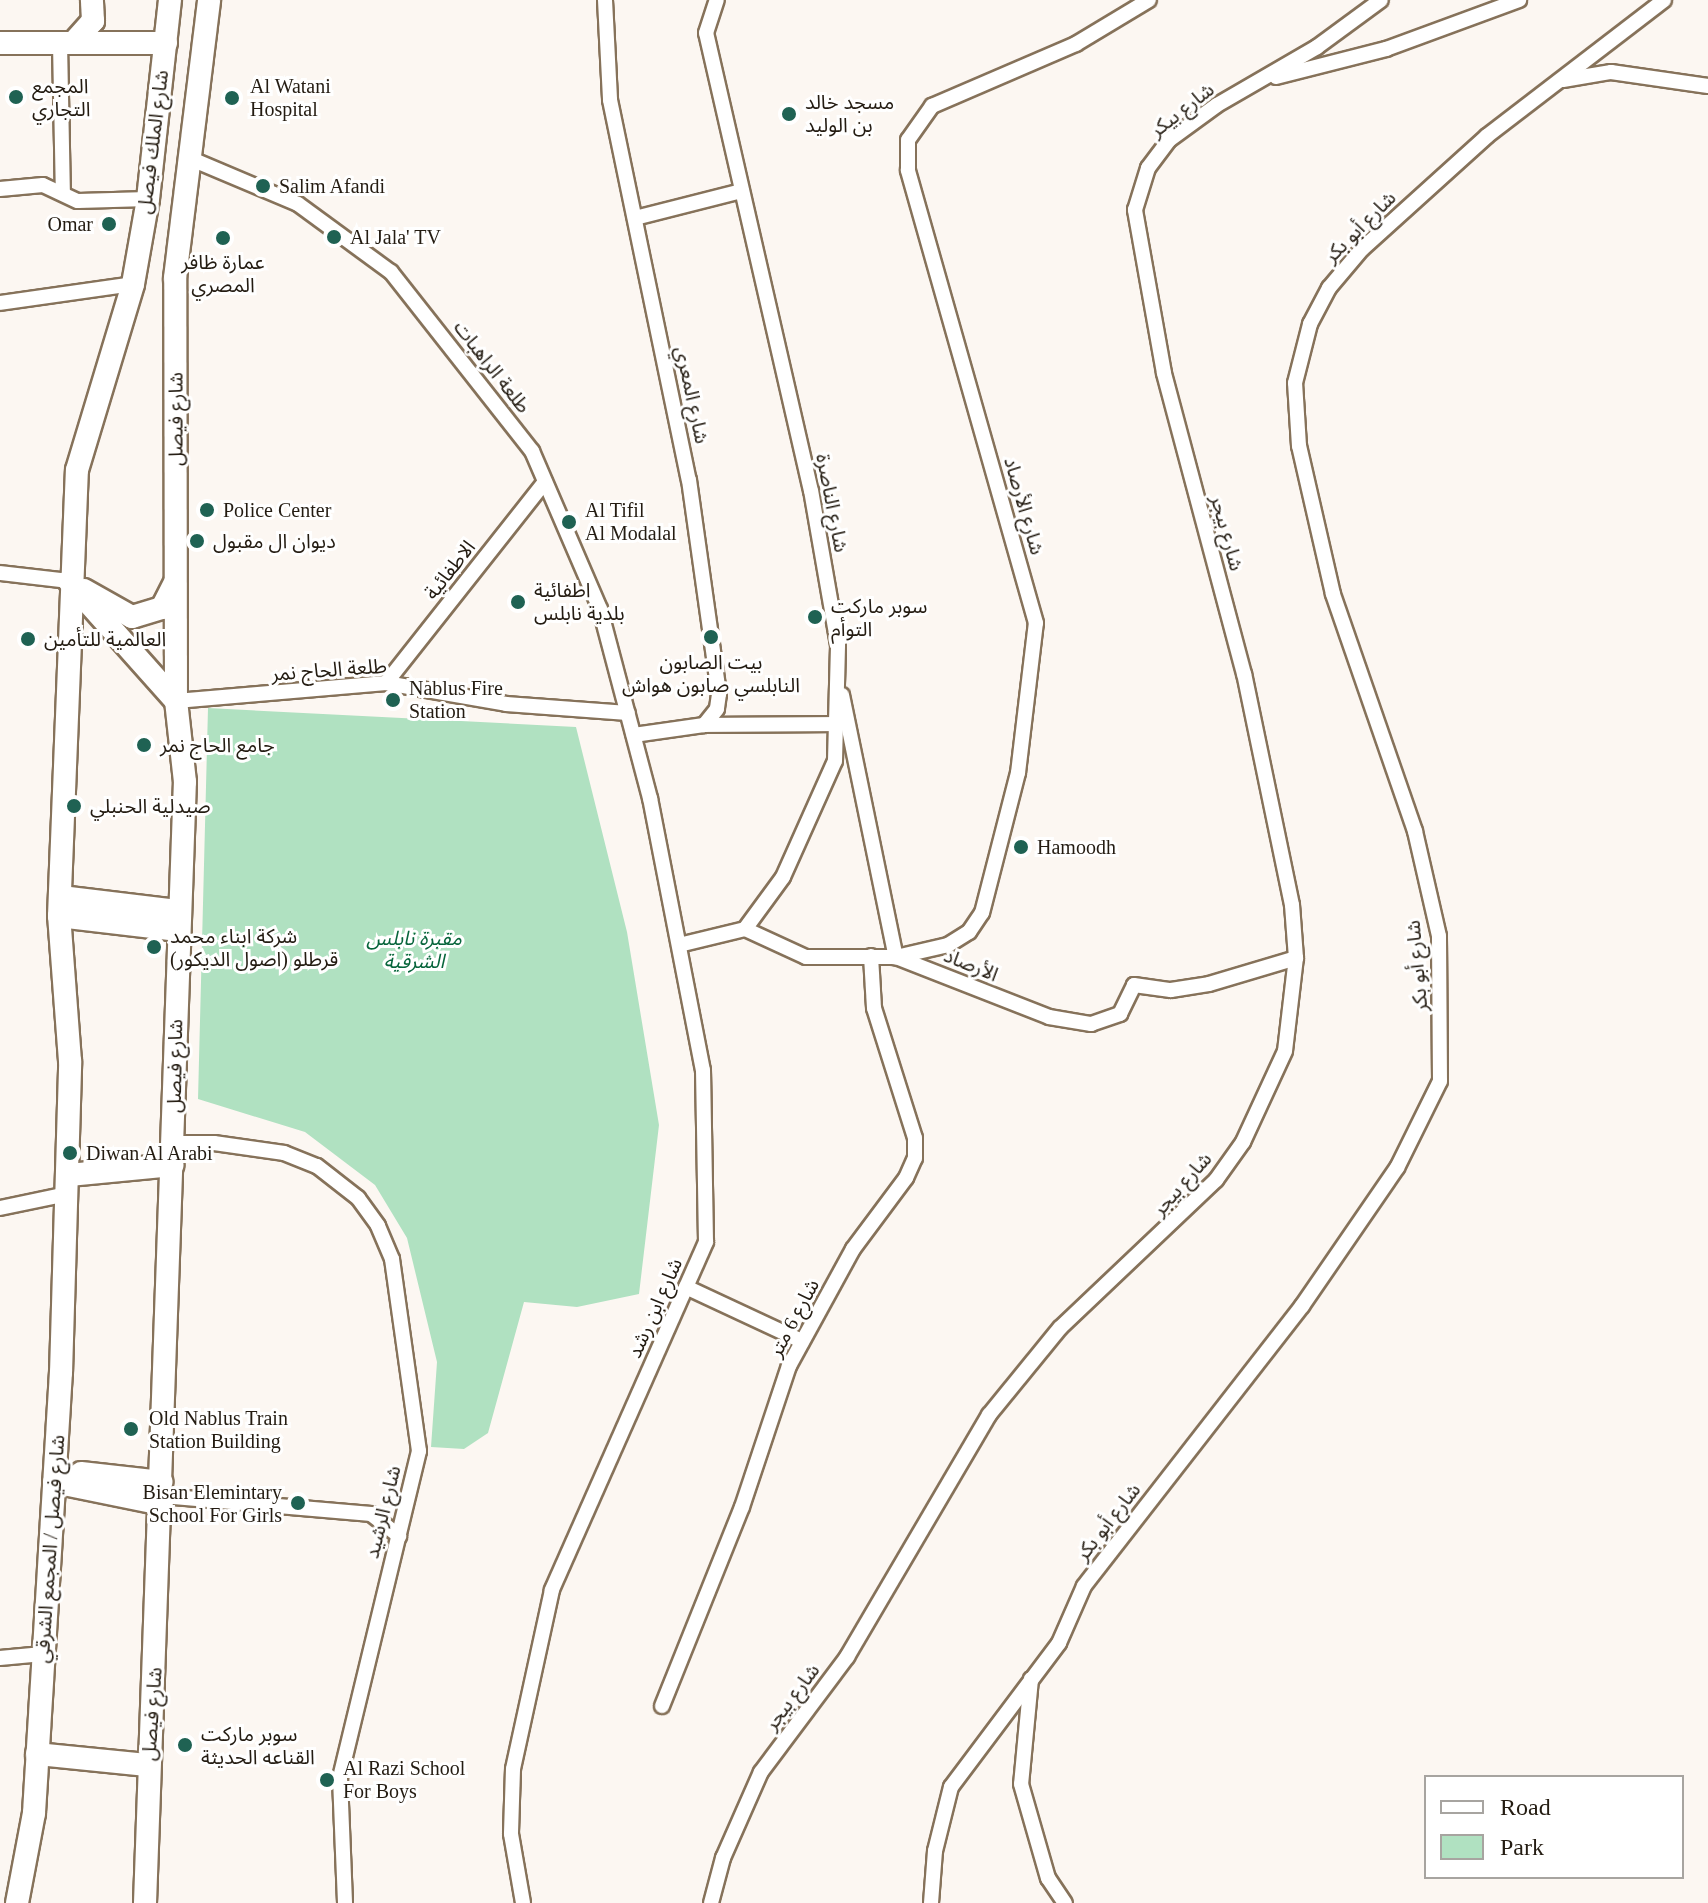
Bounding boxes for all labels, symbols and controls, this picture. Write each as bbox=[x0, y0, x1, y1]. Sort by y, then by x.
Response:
street label: شارع الملك فيصل bbox=[132, 69, 174, 215]
place label: المجمع التجاري bbox=[32, 74, 91, 121]
place label: Al Watani Hospital bbox=[250, 74, 331, 121]
street label: شارع بيكر bbox=[1145, 77, 1219, 143]
marker: Al Watani Hospital bbox=[221, 87, 243, 109]
marker: المجمع التجاري bbox=[7, 88, 25, 106]
place label: مسجد خالد بن الوليد bbox=[805, 90, 894, 137]
marker: مسجد خالد بن الوليد bbox=[780, 105, 798, 123]
place label: Salim Afandi bbox=[279, 174, 386, 198]
marker: Salim Afandi bbox=[254, 177, 272, 195]
street label: شارع أبو بكر bbox=[1319, 186, 1401, 268]
place label: Omar bbox=[47, 212, 93, 236]
marker: Omar bbox=[100, 215, 118, 233]
place label: Al Jala' TV bbox=[350, 225, 441, 249]
marker: Al Jala' TV bbox=[325, 228, 343, 246]
marker: عمارة ظافر المصري bbox=[214, 229, 232, 247]
place label: عمارة ظافر المصري bbox=[181, 250, 265, 297]
street label: طلعة الراهبات bbox=[448, 316, 536, 418]
street label: شارع المعري bbox=[670, 344, 714, 446]
street label: شارع فيصل bbox=[164, 372, 188, 466]
street label: شارع الناصرة bbox=[811, 452, 853, 554]
street label: شارع الأرصاد bbox=[999, 454, 1049, 558]
street label: شارع بيجر bbox=[1205, 492, 1249, 574]
place label: Police Center bbox=[223, 498, 331, 522]
place label: Al Tifil Al Modalal bbox=[585, 498, 677, 545]
marker: Police Center bbox=[198, 501, 216, 519]
marker: Al Tifil Al Modalal bbox=[560, 513, 578, 531]
place label: ديوان ال مقبول bbox=[213, 529, 336, 553]
marker: ديوان ال مقبول bbox=[188, 532, 206, 550]
street label: الاطفائية bbox=[420, 536, 480, 604]
place label: اطفائية بلدية نابلس bbox=[534, 578, 625, 625]
marker: اطفائية بلدية نابلس bbox=[509, 593, 527, 611]
place label: سوبر ماركت التوأم bbox=[831, 594, 927, 641]
marker: سوبر ماركت التوأم bbox=[806, 608, 824, 626]
place label: العالمية للتأمين bbox=[44, 627, 166, 651]
marker: بيت الصابون النابلسي صابون هواش bbox=[702, 628, 720, 646]
marker: العالمية للتأمين bbox=[19, 630, 37, 648]
place label: بيت الصابون النابلسي صابون هواش bbox=[622, 650, 800, 697]
street label: طلعة الحاج نمر bbox=[270, 654, 388, 686]
place label: Nablus Fire Station bbox=[409, 676, 503, 723]
marker: Nablus Fire Station bbox=[384, 691, 402, 709]
place label: جامع الحاج نمر bbox=[160, 733, 275, 757]
marker: جامع الحاج نمر bbox=[135, 736, 153, 754]
place label: صيدلية الحنبلي bbox=[90, 794, 211, 818]
marker: صيدلية الحنبلي bbox=[65, 797, 83, 815]
place label: Hamoodh bbox=[1037, 835, 1116, 859]
marker: Hamoodh bbox=[1012, 838, 1030, 856]
street label: شارع أبو بكر bbox=[1401, 919, 1433, 1013]
place label: شركة ابناء محمد قرطلو (اصول الديكور) bbox=[170, 924, 338, 971]
park label: مقبرة نابلس الشرقية bbox=[366, 927, 462, 974]
marker: شركة ابناء محمد قرطلو (اصول الديكور) bbox=[145, 938, 163, 956]
street label: الأرصاد bbox=[940, 943, 1002, 987]
street label: شارع فيصل bbox=[162, 1019, 188, 1113]
place label: Diwan Al Arabi bbox=[86, 1141, 215, 1165]
marker: Diwan Al Arabi bbox=[61, 1144, 79, 1162]
street label: شارع بيجر bbox=[1147, 1147, 1217, 1221]
street label: شارع ابن رشد bbox=[622, 1254, 688, 1362]
street label: شارع 6 متر bbox=[763, 1275, 825, 1361]
place label: Old Nablus Train Station Building bbox=[149, 1406, 288, 1453]
marker: Old Nablus Train Station Building bbox=[120, 1418, 142, 1440]
street label: شارع فيصل / المجمع الشرقي bbox=[30, 1434, 70, 1664]
street label: شارع الرشيد bbox=[360, 1463, 406, 1561]
street label: شارع أبو بكر bbox=[1070, 1478, 1146, 1566]
place label: Bisan Elemintary School For Girls bbox=[143, 1480, 282, 1527]
marker: Bisan Elemintary School For Girls bbox=[289, 1494, 307, 1512]
street label: شارع بيجر bbox=[759, 1659, 825, 1735]
street label: شارع فيصل bbox=[137, 1666, 167, 1762]
place label: سوبر ماركت القناعه الحديثة bbox=[201, 1722, 315, 1769]
marker: سوبر ماركت القناعه الحديثة bbox=[176, 1736, 194, 1754]
place label: Al Razi School For Boys bbox=[343, 1756, 465, 1803]
marker: Al Razi School For Boys bbox=[318, 1771, 336, 1789]
legend bbox=[1424, 1775, 1684, 1879]
text: Road bbox=[1500, 1794, 1551, 1820]
text: Park bbox=[1500, 1834, 1544, 1860]

